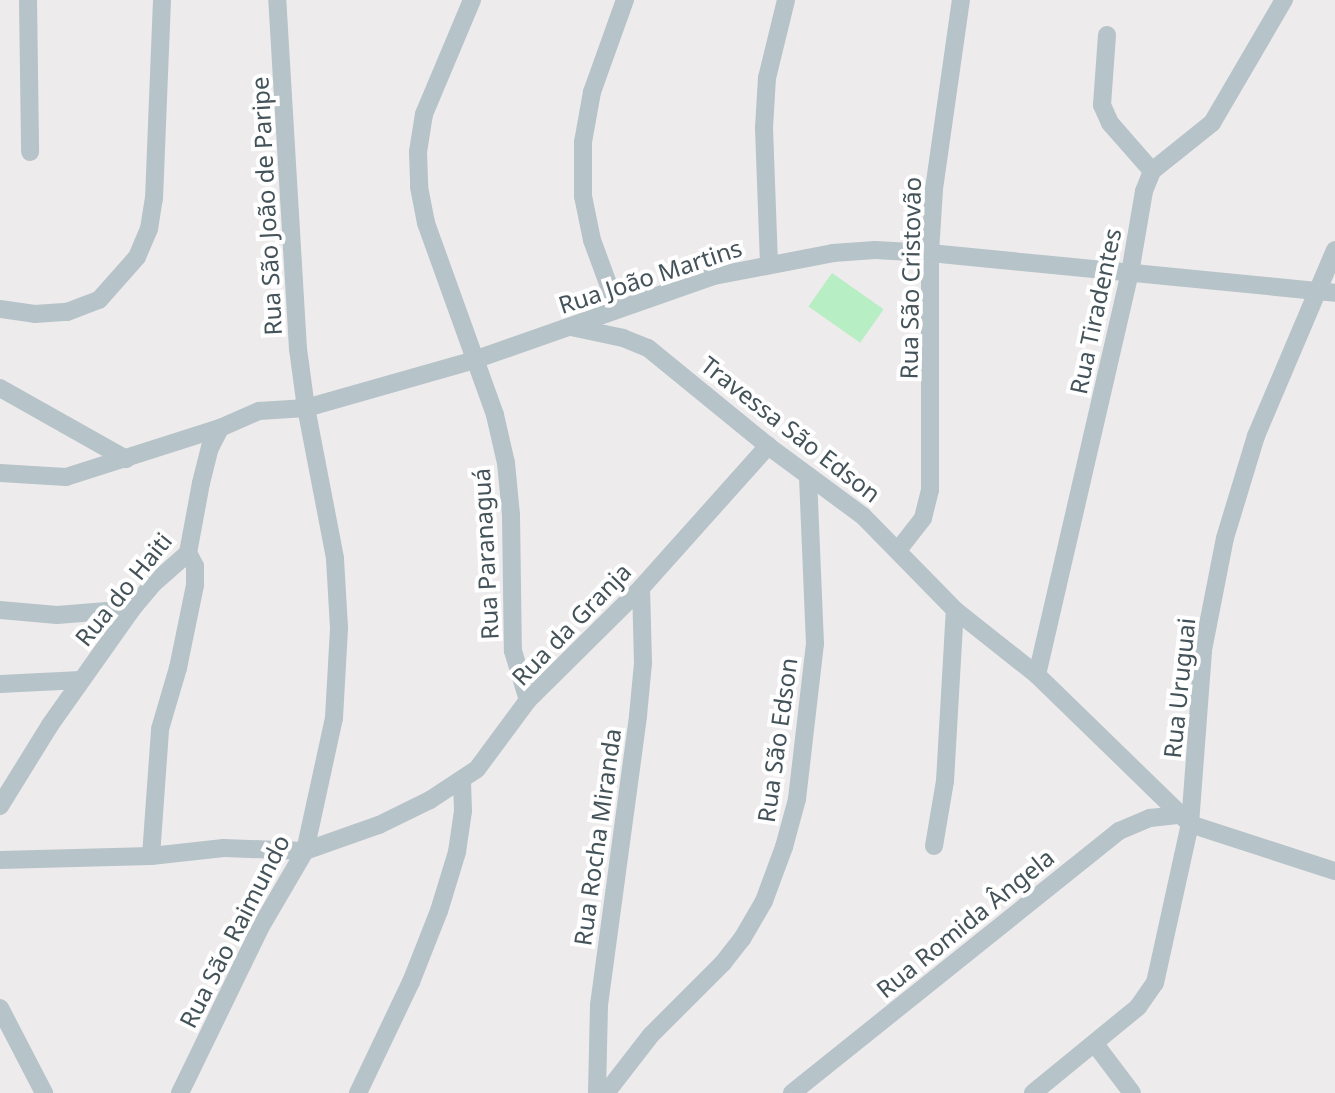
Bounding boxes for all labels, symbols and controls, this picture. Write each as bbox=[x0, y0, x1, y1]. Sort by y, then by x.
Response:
street label: Rua São João de Paripe bbox=[245, 76, 287, 336]
street label: Rua São Cristovão bbox=[894, 177, 926, 379]
street label: Rua Tiradentes bbox=[1063, 225, 1127, 397]
street label: Rua João Martins bbox=[555, 233, 745, 319]
street label: Travessa São Edson bbox=[696, 350, 886, 508]
street label: Rua Paranaguá bbox=[466, 468, 504, 640]
street label: Rua do Haiti bbox=[69, 527, 177, 651]
street label: Rua da Granja bbox=[505, 557, 637, 691]
street label: Rua Uruguai bbox=[1157, 616, 1201, 760]
street label: Rua São Edson bbox=[751, 656, 803, 824]
street label: Rua Rocha Miranda bbox=[568, 727, 626, 947]
street label: Rua São Raimundo bbox=[173, 830, 295, 1032]
street label: Rua Romida Ângela bbox=[870, 843, 1060, 1003]

